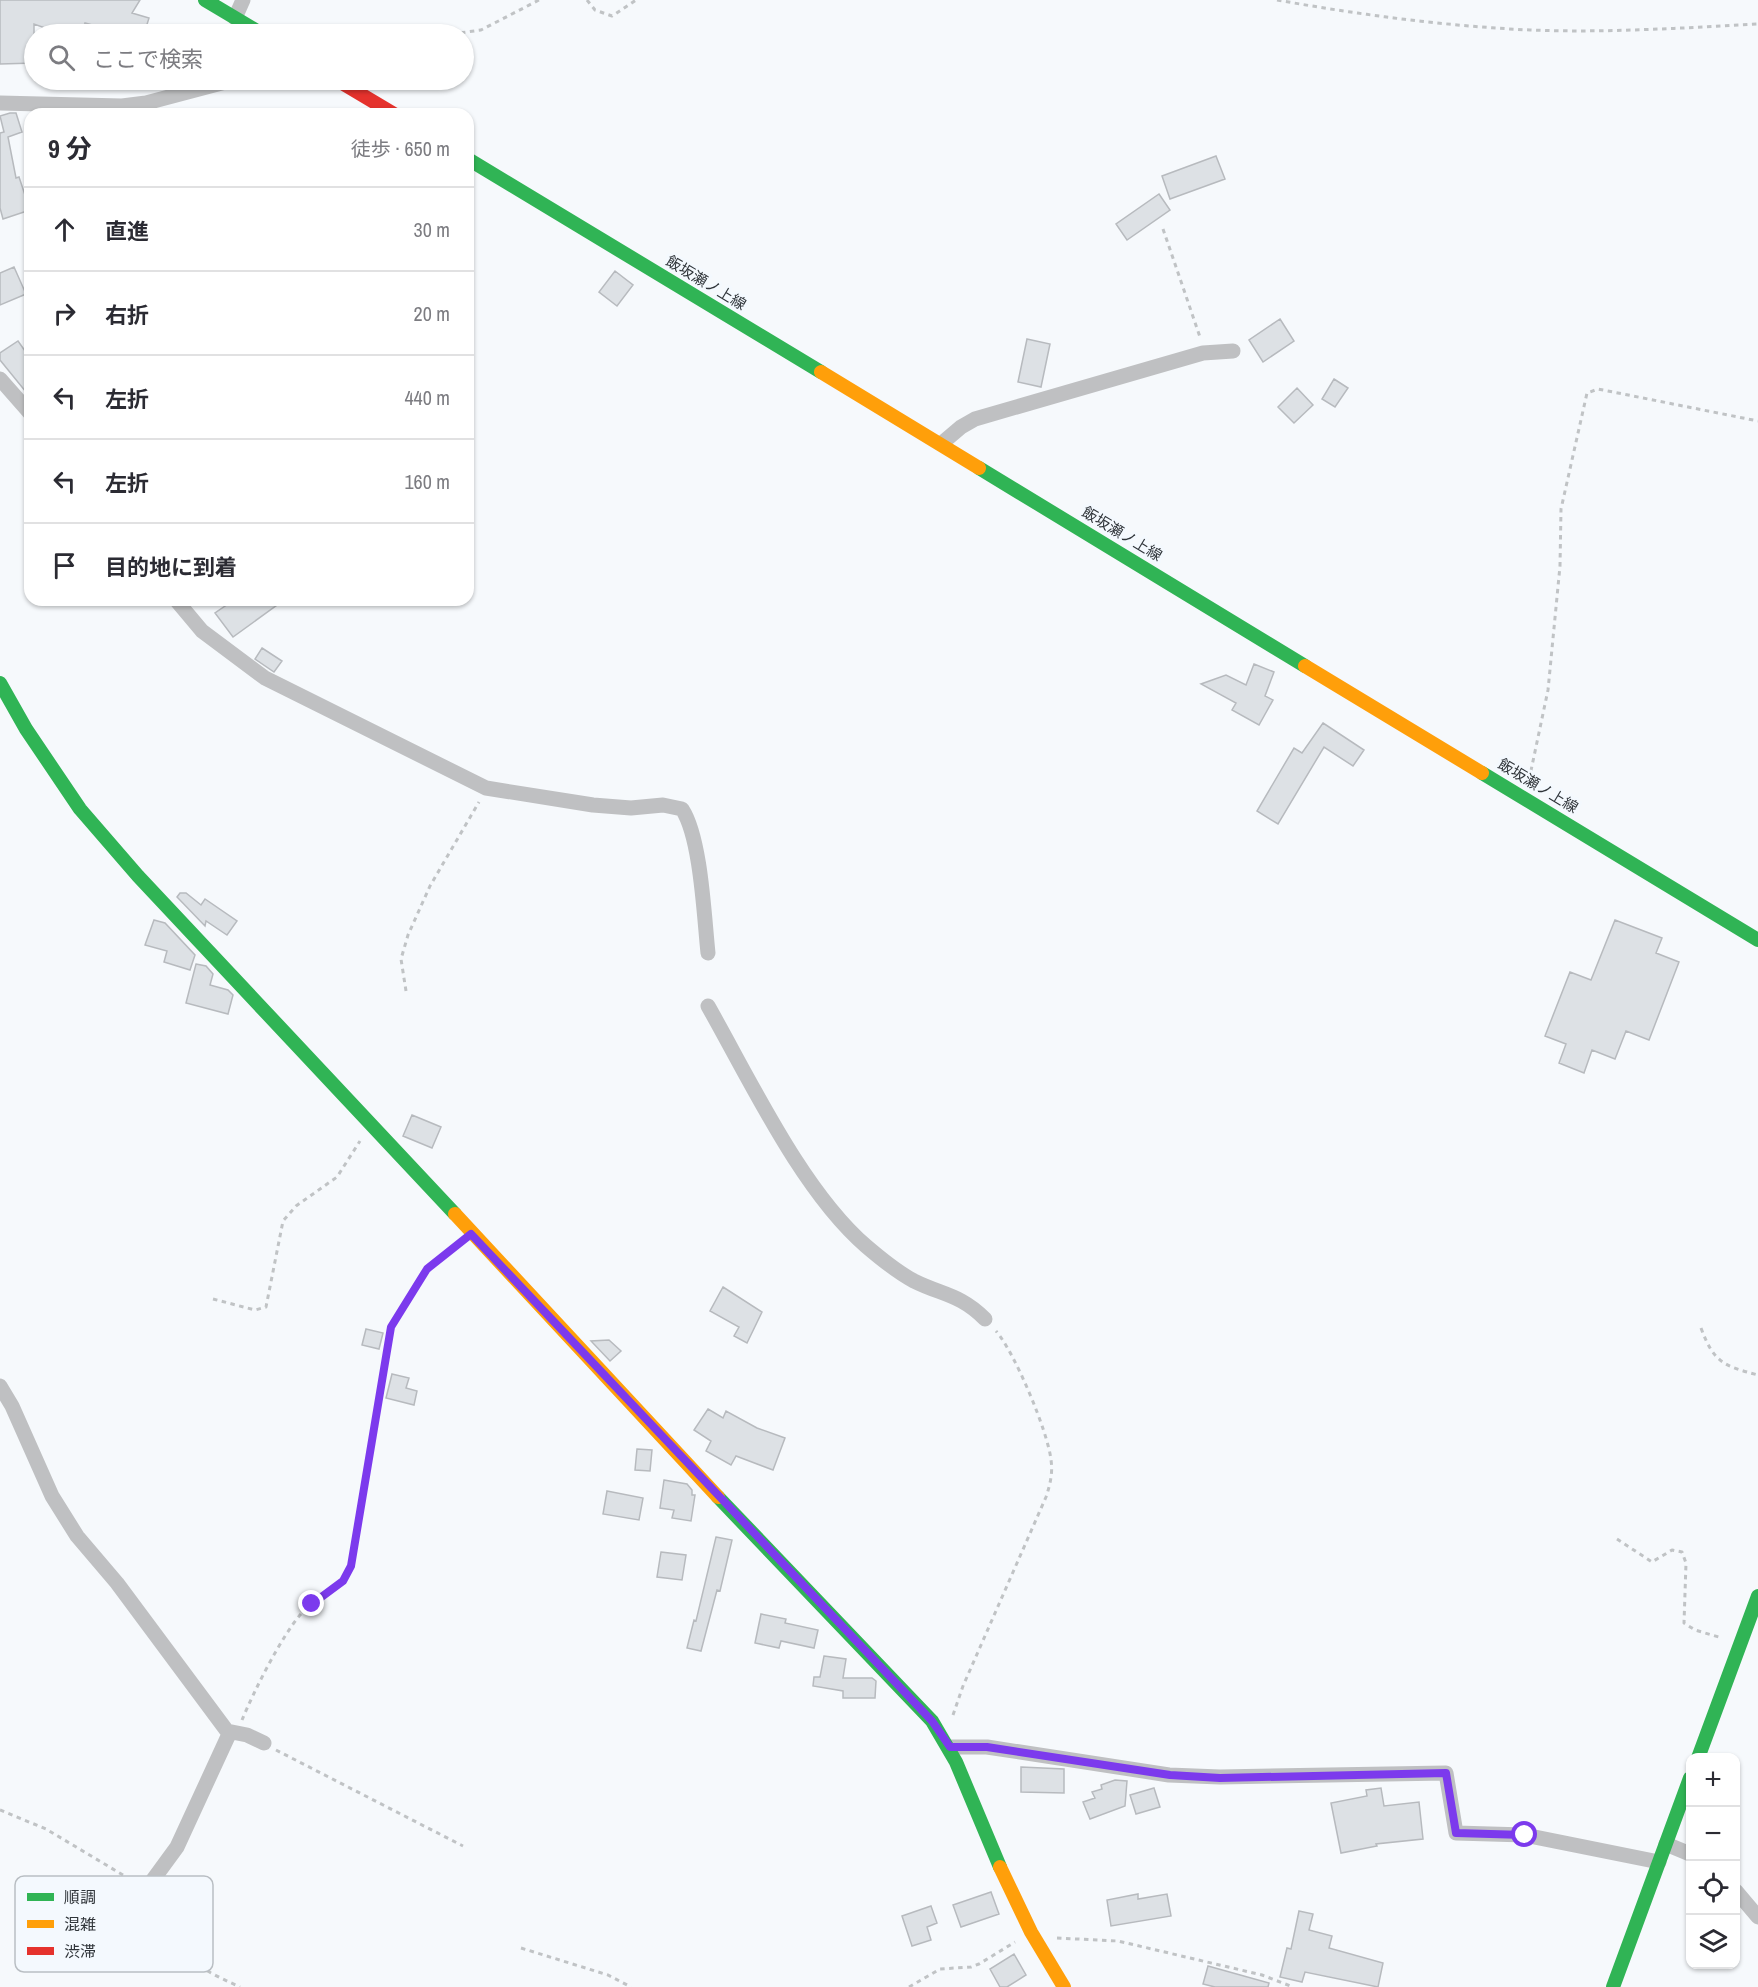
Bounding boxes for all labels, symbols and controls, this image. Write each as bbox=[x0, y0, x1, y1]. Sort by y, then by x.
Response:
search box bbox=[24, 24, 474, 90]
icon: search bbox=[45, 41, 78, 74]
text: ここで検索 bbox=[93, 44, 203, 74]
text: 9 分 bbox=[48, 131, 92, 166]
text: 徒歩 · 650 m bbox=[351, 135, 450, 162]
icon: ahead bbox=[48, 213, 81, 246]
text: 直進 bbox=[105, 216, 149, 246]
text: 30 m bbox=[414, 216, 450, 243]
street label: 飯坂瀬ノ上線 bbox=[662, 250, 750, 315]
icon: right bbox=[48, 297, 81, 330]
text: 右折 bbox=[105, 300, 149, 330]
text: 20 m bbox=[414, 300, 450, 327]
icon: left bbox=[48, 381, 81, 414]
text: 左折 bbox=[105, 384, 149, 414]
text: 440 m bbox=[404, 384, 450, 411]
icon: left bbox=[48, 465, 81, 498]
text: 左折 bbox=[105, 468, 149, 498]
text: 160 m bbox=[404, 468, 450, 495]
street label: 飯坂瀬ノ上線 bbox=[1078, 501, 1166, 566]
icon: arrive bbox=[48, 549, 81, 582]
text: 目的地に到着 bbox=[105, 552, 237, 582]
street label: 飯坂瀬ノ上線 bbox=[1494, 753, 1582, 818]
route end bbox=[298, 1590, 324, 1616]
map controls bbox=[1686, 1753, 1740, 1969]
button: + bbox=[1686, 1753, 1740, 1807]
button: − bbox=[1686, 1807, 1740, 1861]
route start bbox=[1511, 1821, 1537, 1847]
button: locate bbox=[1686, 1861, 1740, 1915]
legend bbox=[15, 1876, 213, 1972]
text: 順調 bbox=[64, 1886, 96, 1908]
text: 混雑 bbox=[64, 1913, 96, 1935]
button: layers bbox=[1686, 1915, 1740, 1969]
text: 渋滞 bbox=[64, 1940, 96, 1962]

